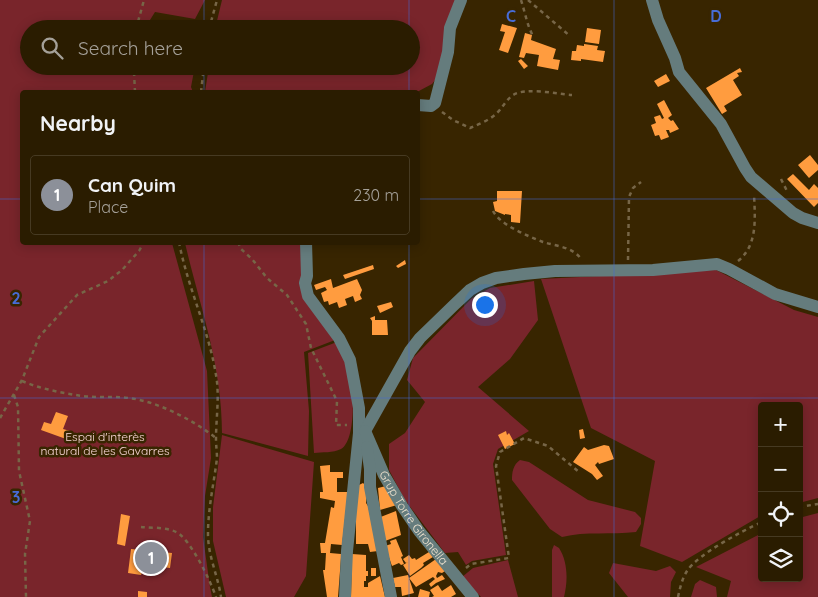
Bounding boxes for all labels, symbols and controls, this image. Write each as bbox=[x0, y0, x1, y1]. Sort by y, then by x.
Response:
text: C bbox=[506, 6, 516, 26]
text: D bbox=[710, 6, 722, 26]
search box bbox=[20, 20, 420, 75]
icon: search bbox=[38, 34, 66, 62]
text: Search here bbox=[78, 36, 183, 60]
text: Nearby bbox=[40, 110, 116, 136]
text: Can Quim bbox=[88, 173, 176, 197]
text: 1 bbox=[54, 185, 60, 205]
text: 230 m bbox=[353, 185, 399, 205]
text: Place bbox=[88, 197, 128, 217]
text: 2 bbox=[11, 288, 21, 308]
your location bbox=[472, 292, 498, 318]
map controls bbox=[758, 402, 803, 582]
button: + bbox=[758, 402, 803, 447]
park label: Espai d'interès natural de les Gavarres bbox=[40, 429, 170, 458]
button: − bbox=[758, 447, 803, 492]
street label: Grup Torre Gironella bbox=[376, 468, 452, 568]
text: 3 bbox=[12, 487, 20, 507]
button: locate bbox=[758, 492, 803, 537]
button: layers bbox=[758, 537, 803, 582]
pin: 1 bbox=[135, 539, 167, 577]

